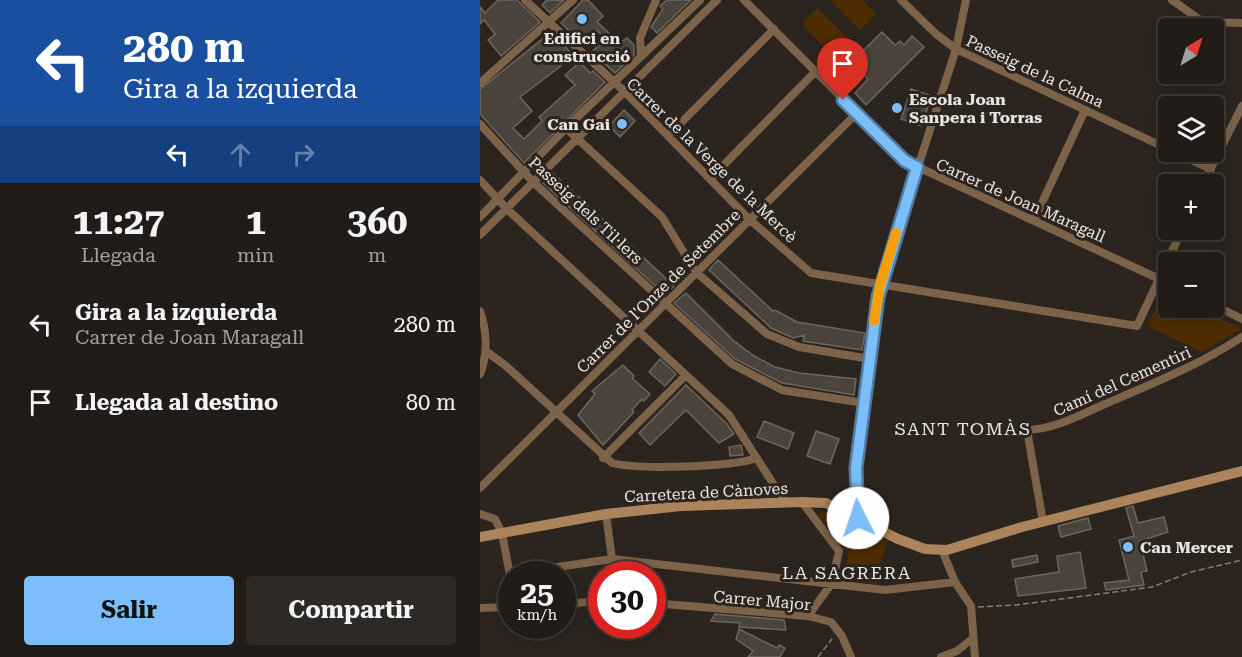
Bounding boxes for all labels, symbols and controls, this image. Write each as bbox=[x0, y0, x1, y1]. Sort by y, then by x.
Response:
marker: Edifici en construcció bbox=[575, 12, 589, 26]
north arrow bbox=[1158, 18, 1224, 84]
map controls bbox=[1158, 18, 1224, 318]
text: 280 m bbox=[123, 23, 245, 72]
icon: left bbox=[24, 24, 102, 102]
place label: Edifici en construcció bbox=[534, 29, 630, 66]
street label: Passeig de la Calma bbox=[963, 31, 1107, 112]
pin bbox=[817, 38, 868, 100]
icon: arrive bbox=[826, 47, 859, 80]
text: Gira a la izquierda bbox=[123, 73, 358, 105]
street label: Carrer de la Verge de la Mercè bbox=[623, 74, 801, 247]
place label: Escola Joan Sanpera i Torras bbox=[909, 90, 1042, 127]
button: layers bbox=[1158, 96, 1224, 162]
marker: Escola Joan Sanpera i Torras bbox=[890, 101, 904, 115]
place label: Can Gai bbox=[547, 115, 611, 134]
marker: Can Gai bbox=[615, 117, 629, 131]
icon: left bbox=[161, 138, 194, 171]
icon: ahead bbox=[224, 138, 257, 171]
icon: right bbox=[287, 138, 320, 171]
street label: Passeig dels Til·lers bbox=[525, 153, 647, 268]
street label: Carrer de Joan Maragall bbox=[933, 154, 1108, 246]
button: + bbox=[1158, 174, 1224, 240]
text: 11:27 bbox=[73, 201, 164, 243]
text: 1 bbox=[246, 201, 266, 243]
text: 360 bbox=[347, 201, 407, 243]
street label: Carrer de l'Onze de Setembre bbox=[573, 205, 744, 377]
text: Llegada bbox=[81, 243, 156, 267]
text: min bbox=[237, 243, 274, 267]
text: m bbox=[368, 243, 386, 267]
button: − bbox=[1158, 252, 1224, 318]
text: Gira a la izquierda bbox=[75, 300, 277, 325]
icon: left bbox=[24, 308, 57, 341]
text: 280 m bbox=[393, 312, 456, 337]
text: Carrer de Joan Maragall bbox=[75, 325, 304, 349]
street label: Camí del Cementiri bbox=[1050, 343, 1194, 420]
icon: arrive bbox=[24, 386, 57, 419]
text: Llegada al destino bbox=[75, 390, 278, 415]
text: 80 m bbox=[406, 390, 456, 415]
district label: SANT TOMÀS bbox=[895, 418, 1031, 439]
street label: Carretera de Cànoves bbox=[624, 479, 789, 506]
position arrow bbox=[826, 486, 890, 550]
place label: Can Mercer bbox=[1140, 538, 1233, 557]
marker: Can Mercer bbox=[1121, 540, 1135, 554]
speed limit sign: 30 bbox=[588, 561, 666, 639]
district label: LA SAGRERA bbox=[782, 562, 912, 583]
text: 25 bbox=[520, 575, 554, 610]
button: Salir bbox=[24, 576, 234, 645]
button: Compartir bbox=[246, 576, 456, 645]
street label: Carrer Major bbox=[713, 587, 812, 614]
text: km/h bbox=[517, 606, 557, 624]

